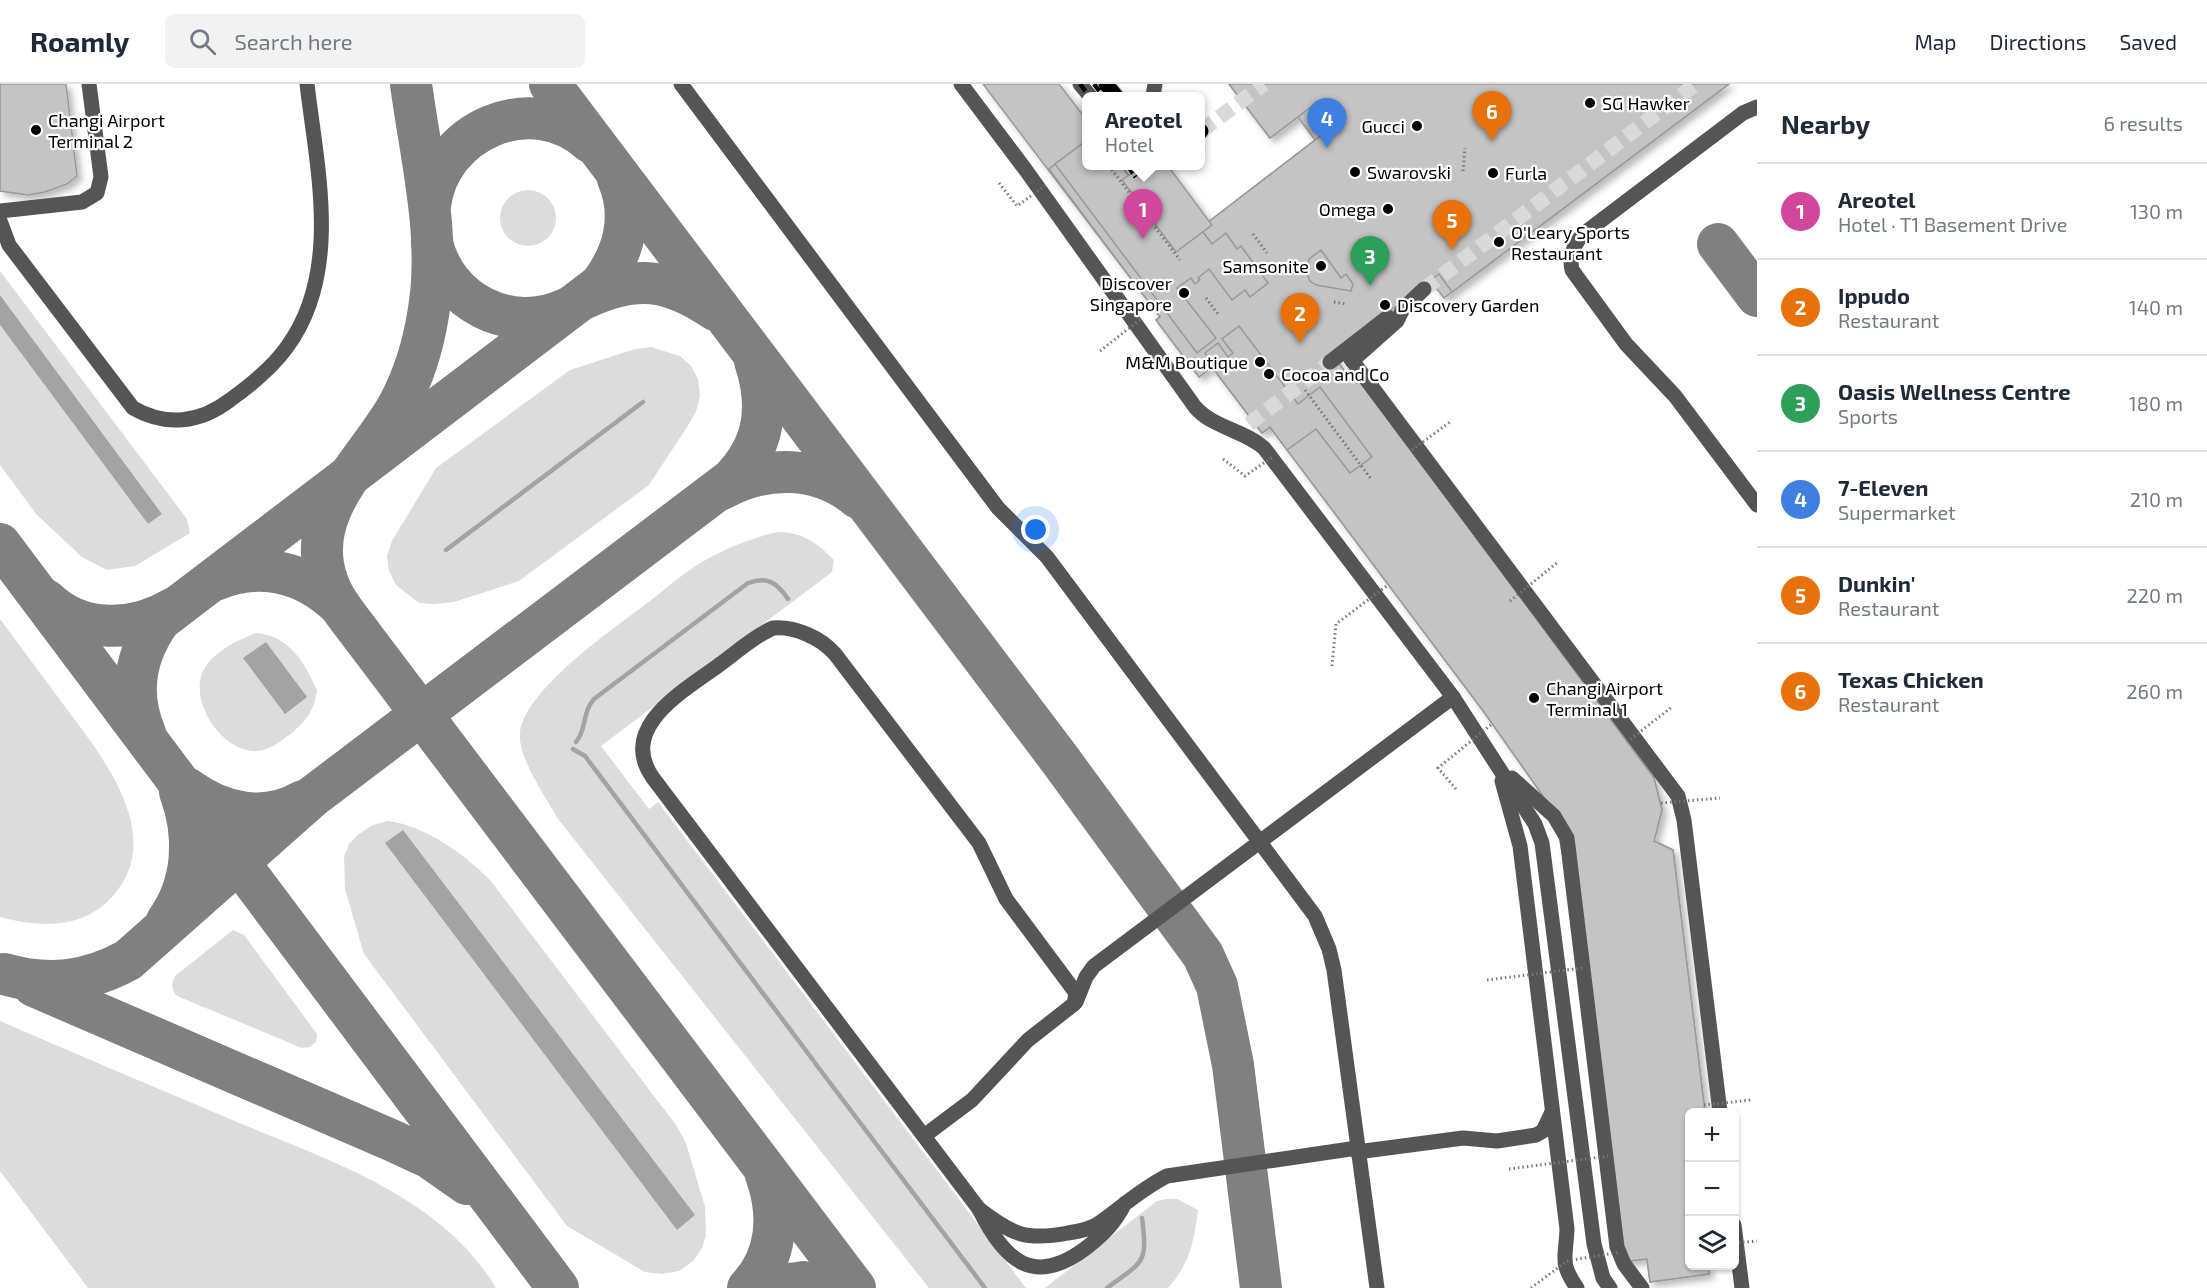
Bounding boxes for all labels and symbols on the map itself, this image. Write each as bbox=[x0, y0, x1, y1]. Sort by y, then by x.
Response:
pin: 6 bbox=[1472, 92, 1512, 141]
place label: SG Hawker bbox=[1602, 92, 1690, 114]
marker: SG Hawker bbox=[1583, 96, 1597, 110]
pin: 4 bbox=[1308, 98, 1346, 148]
place label: Changi Airport Terminal 2 bbox=[48, 109, 165, 152]
place label: Gucci bbox=[1362, 115, 1405, 137]
marker: Gucci bbox=[1410, 119, 1424, 133]
marker: Changi Airport Terminal 2 bbox=[29, 123, 43, 137]
place label: Swarovski bbox=[1367, 161, 1451, 183]
place label: Furla bbox=[1505, 162, 1547, 184]
marker: Swarovski bbox=[1348, 165, 1362, 179]
marker: Furla bbox=[1486, 166, 1500, 180]
pin: 1 bbox=[1124, 190, 1162, 239]
place label: Omega bbox=[1319, 198, 1376, 220]
pin: 5 bbox=[1432, 200, 1472, 250]
marker: Omega bbox=[1381, 202, 1395, 216]
place label: O'Leary Sports Restaurant bbox=[1511, 221, 1630, 264]
marker: O'Leary Sports Restaurant bbox=[1492, 235, 1506, 249]
pin: 3 bbox=[1350, 236, 1390, 286]
place label: Samsonite bbox=[1222, 255, 1309, 277]
marker: Samsonite bbox=[1314, 259, 1328, 273]
place label: Discover Singapore bbox=[1090, 272, 1172, 315]
marker: Discover Singapore bbox=[1177, 286, 1191, 300]
pin: 2 bbox=[1280, 294, 1320, 343]
place label: Discovery Garden bbox=[1397, 294, 1539, 316]
marker: Discovery Garden bbox=[1378, 298, 1392, 312]
place label: M&M Boutique bbox=[1125, 351, 1248, 373]
marker: M&M Boutique bbox=[1253, 355, 1267, 369]
place label: Cocoa and Co bbox=[1281, 363, 1389, 385]
marker: Cocoa and Co bbox=[1262, 367, 1276, 381]
your location bbox=[1021, 515, 1050, 544]
place label: Changi Airport Terminal 1 bbox=[1546, 677, 1663, 720]
marker: Changi Airport Terminal 1 bbox=[1527, 691, 1541, 705]

